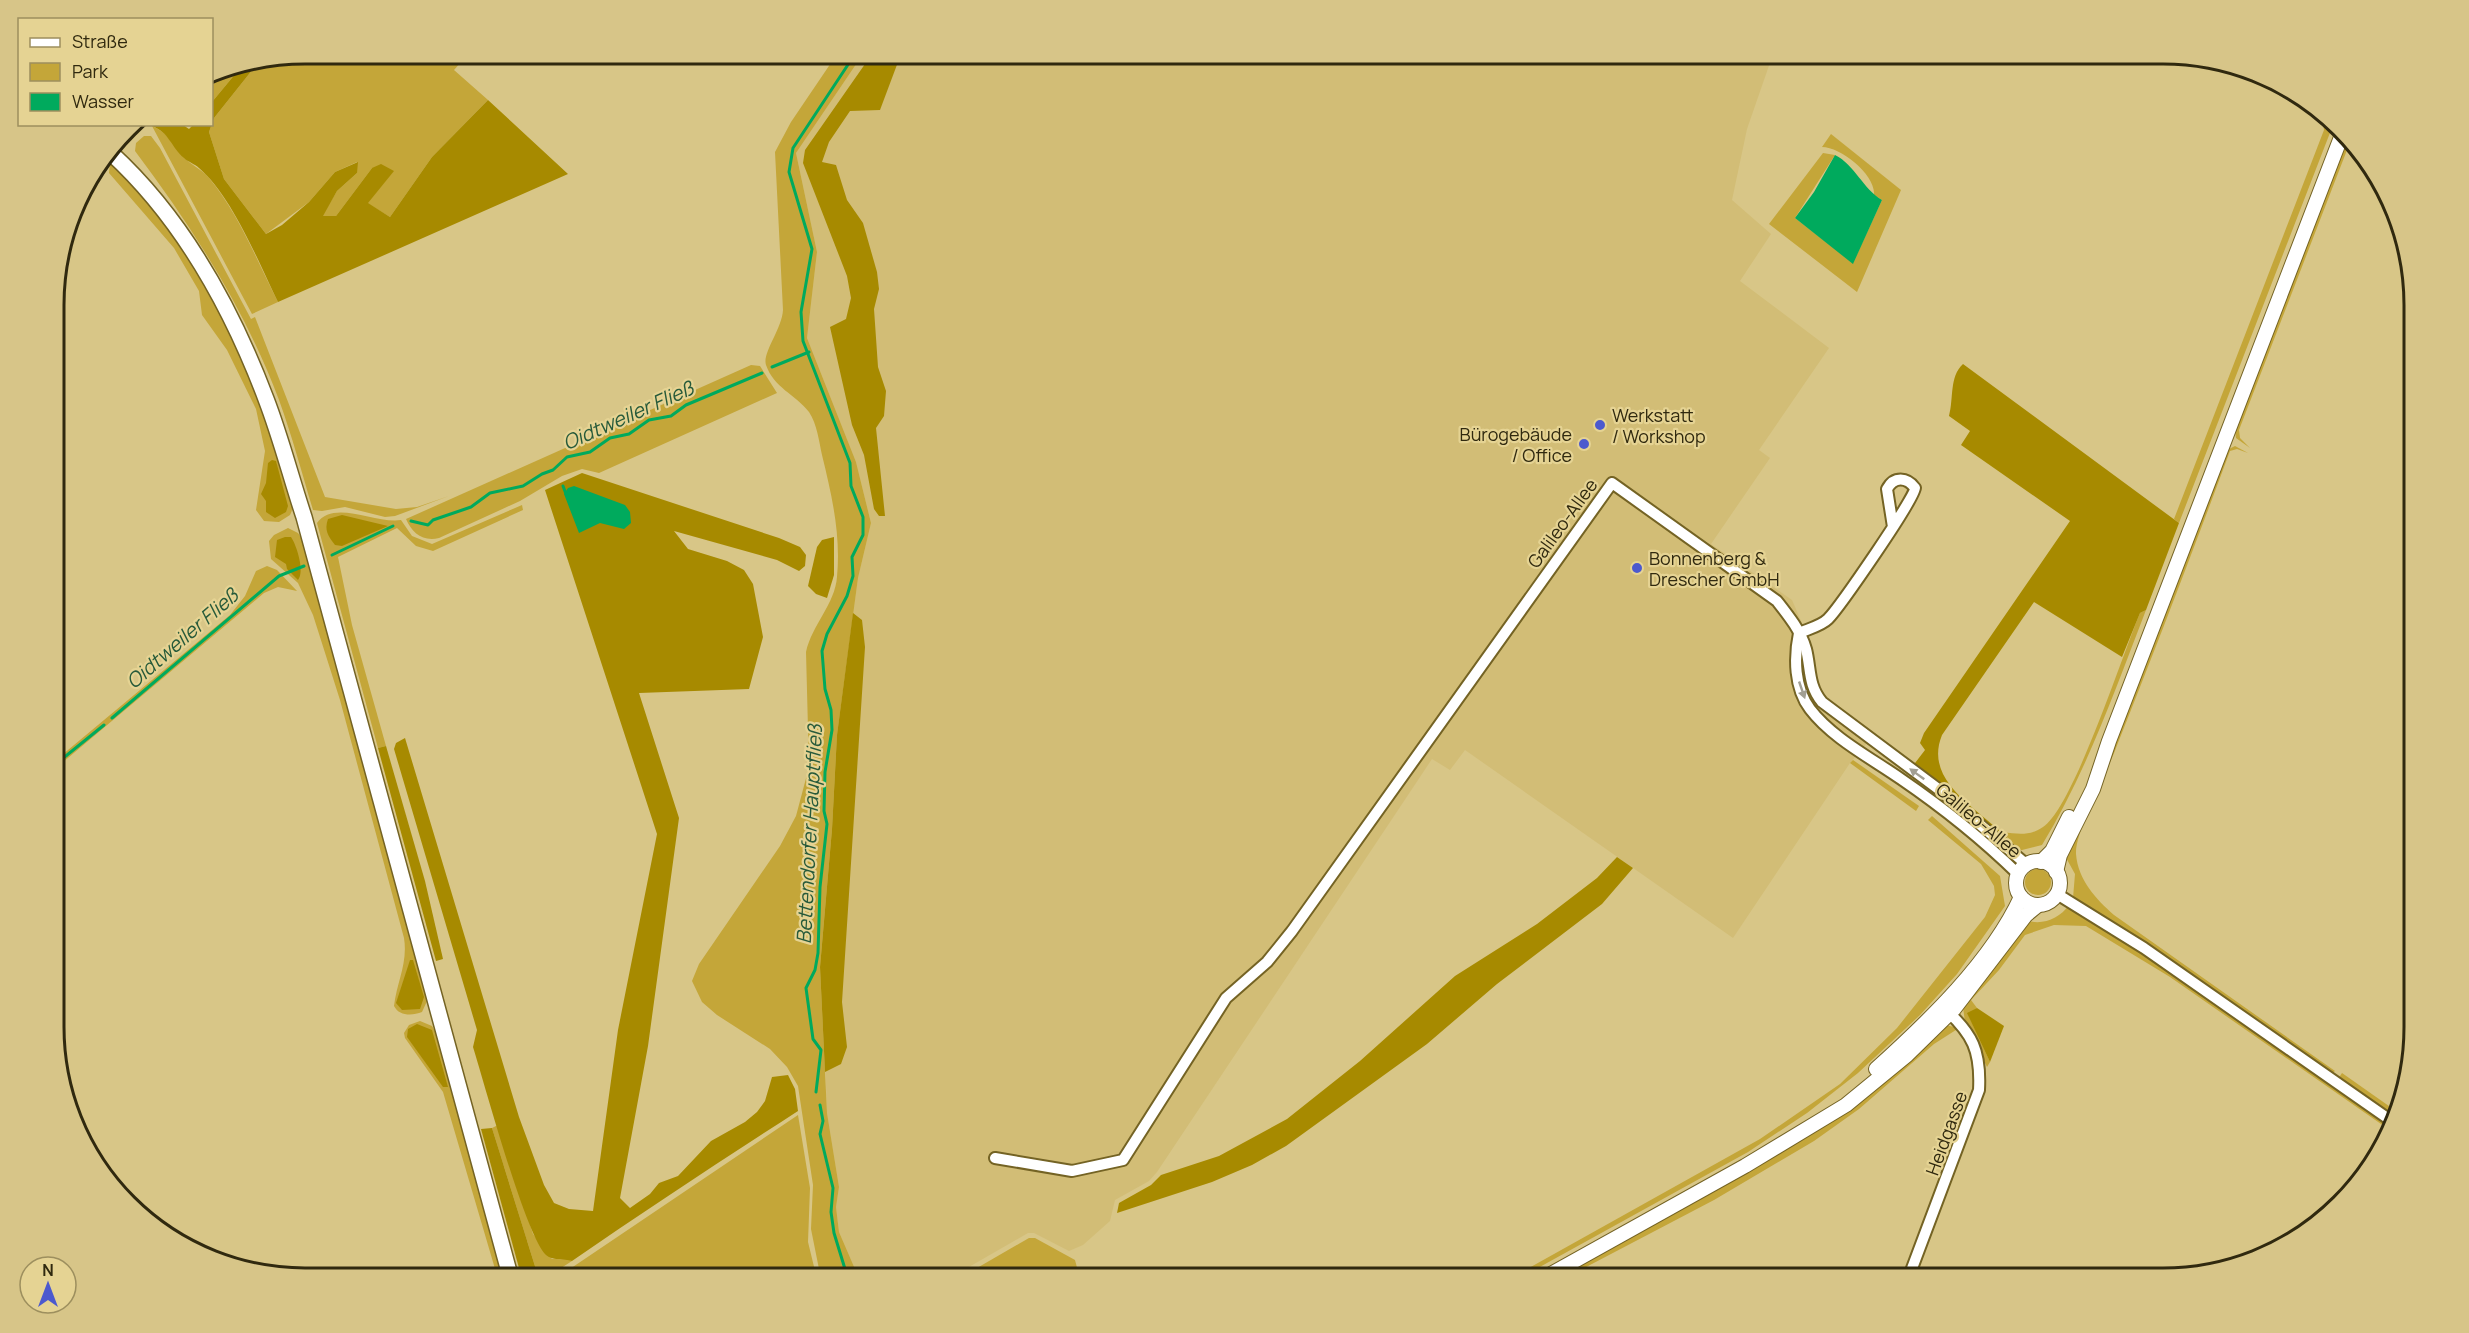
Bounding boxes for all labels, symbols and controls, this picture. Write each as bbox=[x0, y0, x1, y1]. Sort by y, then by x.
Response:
legend bbox=[18, 18, 213, 126]
text: Straße bbox=[72, 29, 128, 53]
text: Park bbox=[72, 59, 109, 83]
text: Wasser bbox=[72, 89, 134, 113]
water label: Oidtweiler Fließ bbox=[558, 374, 699, 456]
place label: Werkstatt / Workshop bbox=[1612, 403, 1706, 448]
marker: Werkstatt / Workshop bbox=[1593, 418, 1607, 432]
place label: Bürogebäude / Office bbox=[1460, 422, 1572, 467]
marker: Bürogebäude / Office bbox=[1577, 437, 1591, 451]
street label: Galileo-Allee bbox=[1522, 474, 1602, 572]
place label: Bonnenberg & Drescher GmbH bbox=[1649, 546, 1780, 591]
marker: Bonnenberg & Drescher GmbH bbox=[1630, 561, 1644, 575]
water label: Oidtweiler Fließ bbox=[120, 581, 245, 694]
one-way arrow bbox=[1797, 681, 1807, 699]
water label: Bettendorfer Hauptfließ bbox=[790, 723, 828, 944]
one-way arrow bbox=[1910, 768, 1926, 780]
street label: Galileo-Allee bbox=[1931, 777, 2027, 863]
street label: Heidgasse bbox=[1920, 1088, 1972, 1178]
north arrow bbox=[18, 1255, 78, 1315]
text: N bbox=[42, 1259, 54, 1281]

